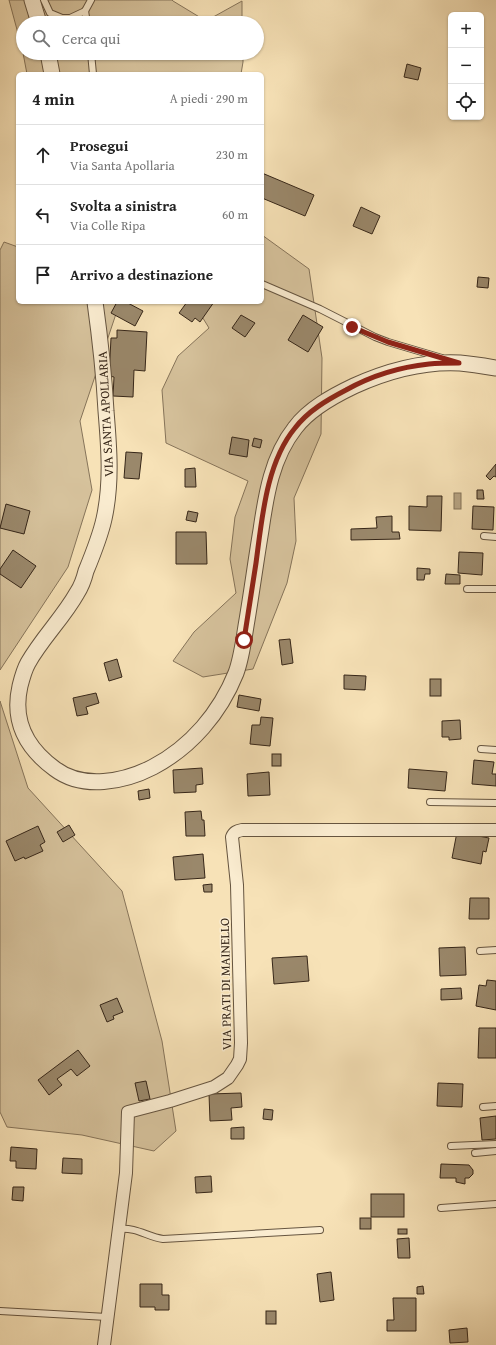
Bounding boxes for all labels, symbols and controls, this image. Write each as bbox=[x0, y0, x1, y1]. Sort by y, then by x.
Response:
map controls bbox=[448, 12, 484, 120]
button: + bbox=[448, 12, 484, 48]
search box bbox=[16, 16, 264, 60]
icon: search bbox=[30, 27, 52, 49]
text: Cerca qui bbox=[62, 28, 120, 49]
button: − bbox=[448, 48, 484, 84]
button: locate bbox=[448, 84, 484, 120]
text: 4 min bbox=[32, 86, 74, 111]
text: A piedi · 290 m bbox=[170, 89, 248, 108]
text: Prosegui bbox=[70, 135, 128, 156]
icon: ahead bbox=[32, 144, 54, 166]
text: 230 m bbox=[216, 145, 248, 164]
text: Via Santa Apollaria bbox=[70, 156, 175, 175]
text: Svolta a sinistra bbox=[70, 195, 177, 216]
icon: left bbox=[32, 204, 54, 226]
text: 60 m bbox=[222, 205, 248, 224]
text: Via Colle Ripa bbox=[70, 216, 145, 235]
icon: arrive bbox=[32, 264, 54, 286]
text: Arrivo a destinazione bbox=[70, 264, 213, 285]
route end bbox=[343, 318, 361, 336]
street label: VIA SANTA APOLLARIA bbox=[93, 350, 118, 477]
route start bbox=[235, 631, 253, 649]
street label: VIA PRATI DI MAINELLO bbox=[215, 918, 236, 1050]

